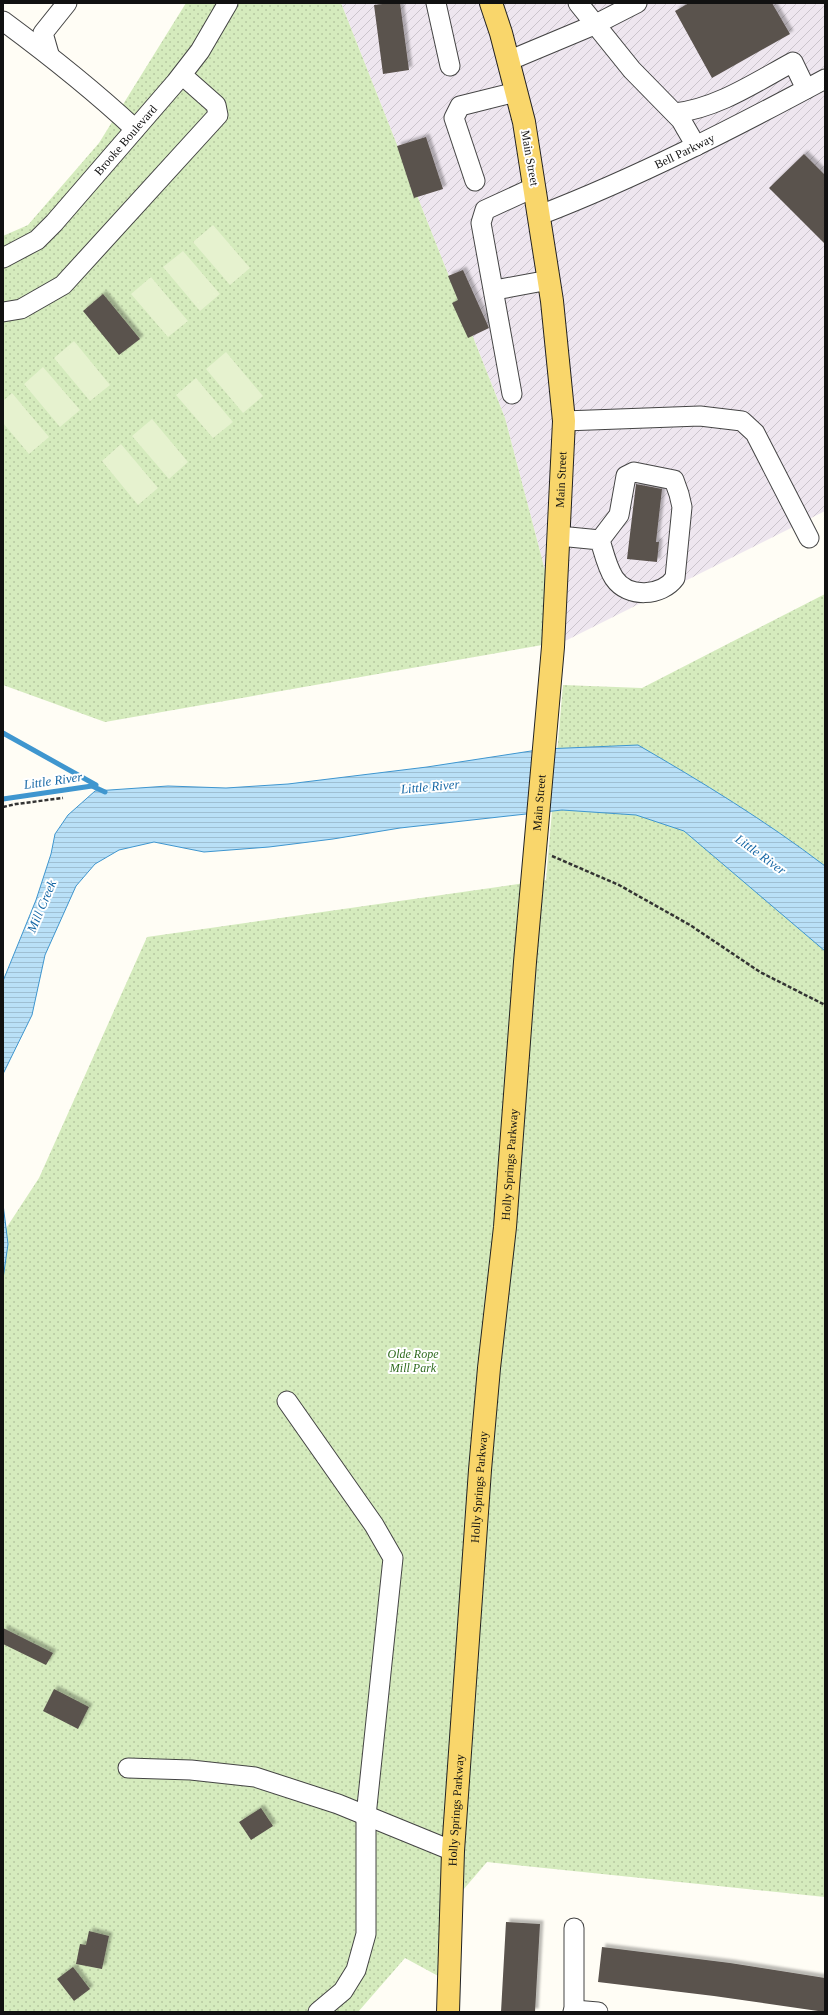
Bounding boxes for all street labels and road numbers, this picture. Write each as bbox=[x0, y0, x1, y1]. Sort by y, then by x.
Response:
street label: Brooke Boulevard bbox=[91, 102, 160, 178]
street label: Main Street bbox=[518, 129, 542, 188]
street label: Bell Parkway bbox=[652, 131, 717, 172]
street label: Main Street bbox=[553, 450, 570, 508]
street label: Main Street bbox=[530, 773, 549, 831]
street label: Holly Springs Parkway bbox=[499, 1108, 521, 1221]
street label: Holly Springs Parkway bbox=[468, 1431, 490, 1543]
street label: Holly Springs Parkway bbox=[446, 1754, 467, 1866]

